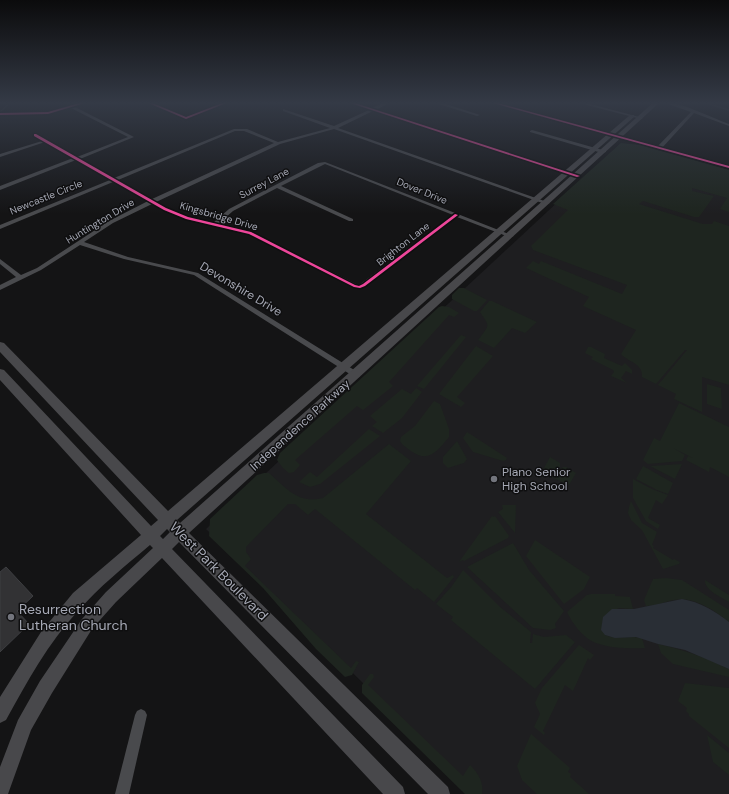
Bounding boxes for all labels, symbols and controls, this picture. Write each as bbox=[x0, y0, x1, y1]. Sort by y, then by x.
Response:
street label: Surrey Lane bbox=[237, 164, 291, 202]
street label: Dover Drive bbox=[395, 175, 449, 207]
street label: Newcastle Circle bbox=[8, 176, 84, 217]
street label: Huntington Drive bbox=[63, 195, 137, 247]
street label: Kingsbridge Drive bbox=[178, 199, 260, 233]
street label: Brighton Lane bbox=[374, 219, 432, 269]
street label: Devonshire Drive bbox=[197, 258, 285, 320]
street label: Independence Parkway bbox=[247, 376, 354, 474]
place label: Plano Senior High School bbox=[502, 464, 571, 494]
marker: Plano Senior High School bbox=[489, 474, 499, 484]
street label: West Park Boulevard bbox=[166, 518, 272, 624]
place label: Resurrection Lutheran Church bbox=[19, 600, 128, 634]
marker: Resurrection Lutheran Church bbox=[6, 612, 16, 622]

